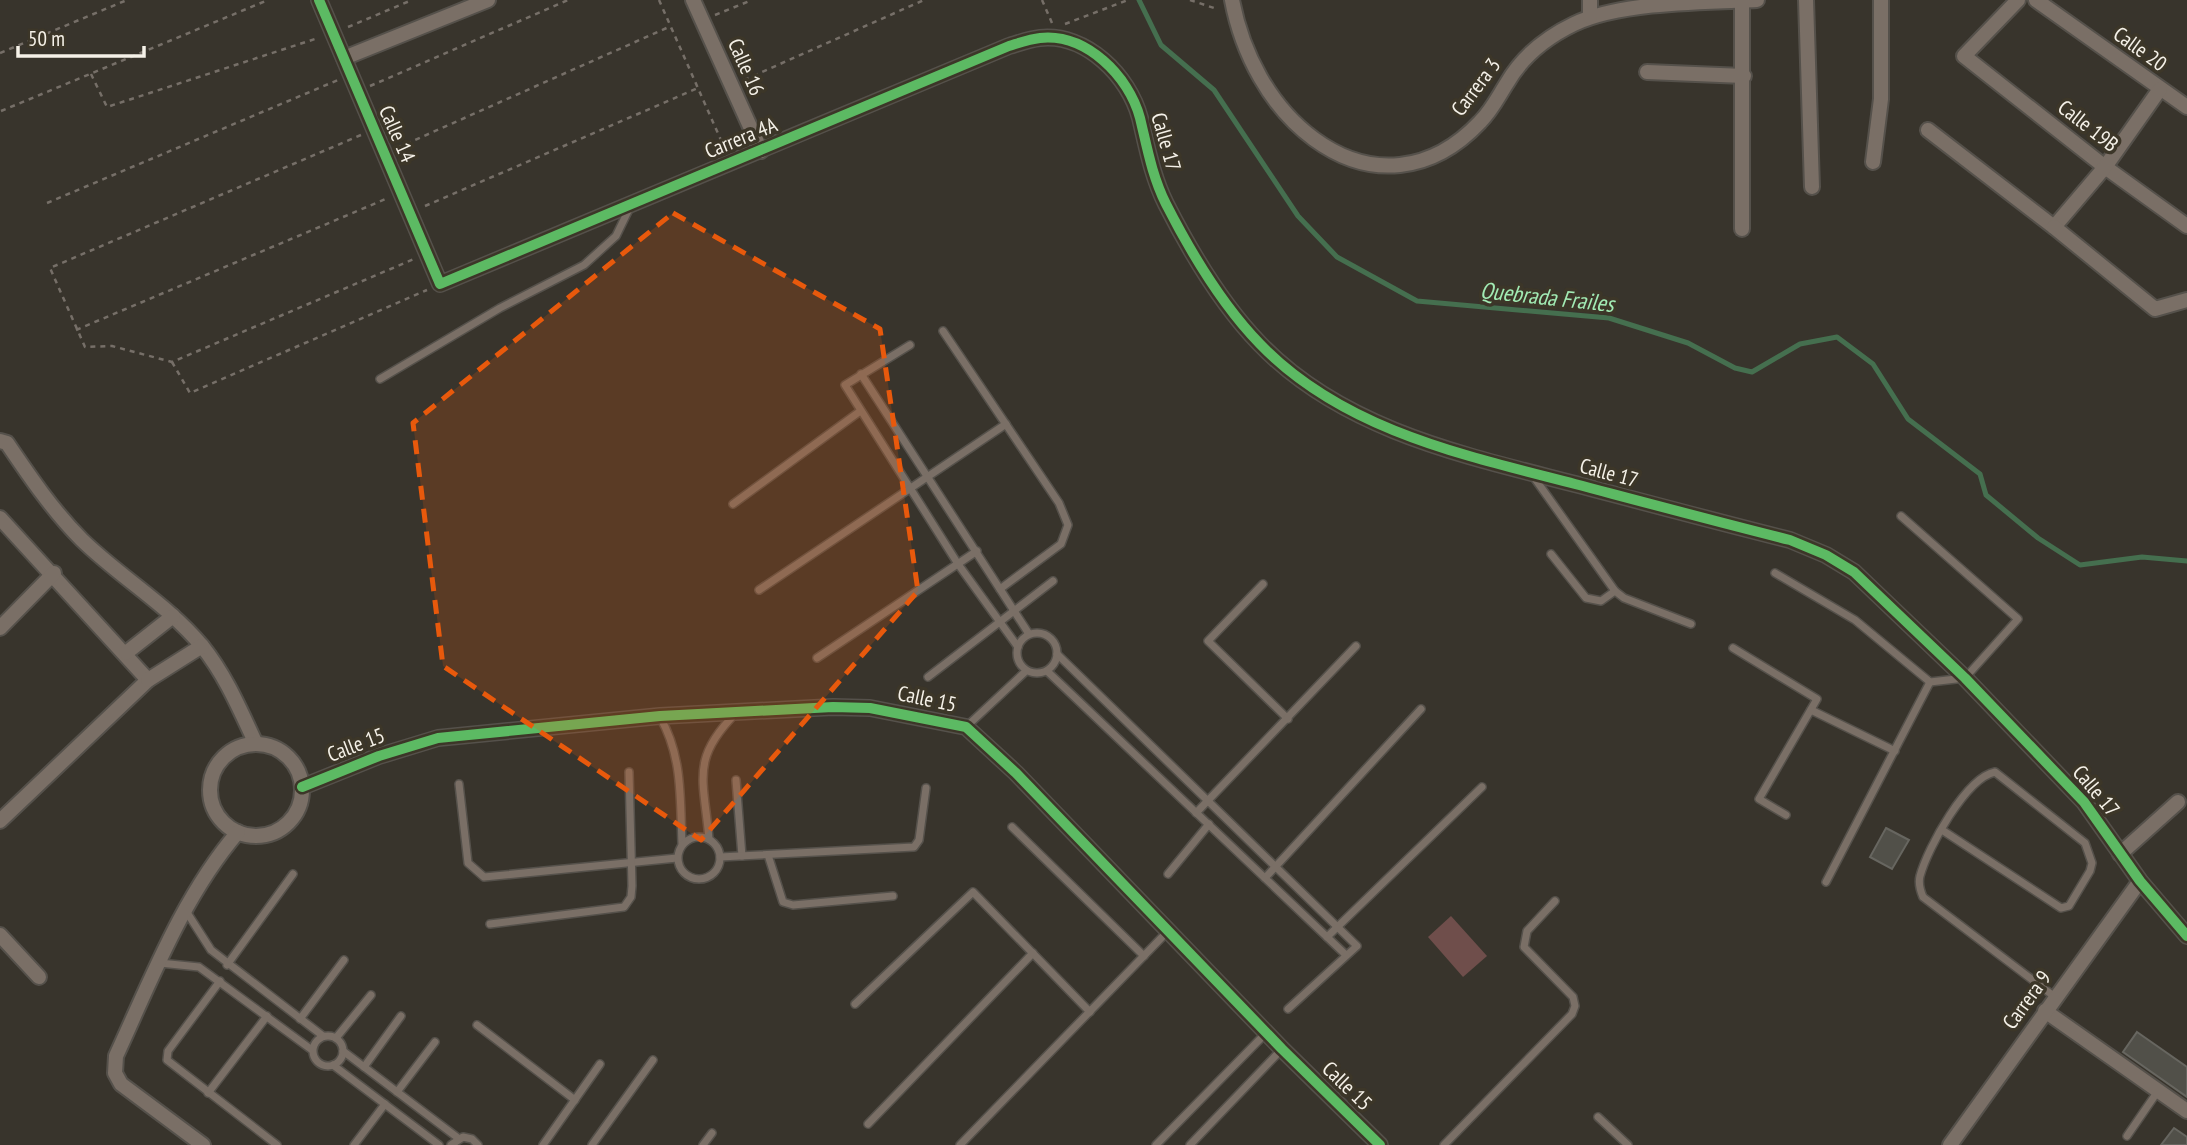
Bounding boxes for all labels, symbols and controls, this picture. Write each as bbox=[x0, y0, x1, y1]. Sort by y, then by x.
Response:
scale bar bbox=[18, 14, 144, 58]
street label: Calle 20 bbox=[2108, 20, 2172, 77]
text: 50 m bbox=[28, 25, 65, 52]
street label: Calle 16 bbox=[722, 34, 771, 99]
street label: Carrera 3 bbox=[1445, 52, 1506, 121]
street label: Calle 19B bbox=[2053, 94, 2124, 158]
street label: Calle 14 bbox=[373, 101, 422, 167]
street label: Calle 17 bbox=[1145, 110, 1188, 174]
street label: Carrera 4A bbox=[701, 111, 781, 164]
water label: Quebrada Frailes bbox=[1479, 275, 1618, 318]
street label: Calle 17 bbox=[1577, 452, 1641, 493]
street label: Calle 15 bbox=[895, 679, 959, 718]
street label: Calle 15 bbox=[323, 721, 388, 768]
street label: Calle 17 bbox=[2067, 759, 2126, 822]
street label: Carrera 9 bbox=[1996, 965, 2057, 1034]
street label: Calle 15 bbox=[1317, 1055, 1378, 1116]

